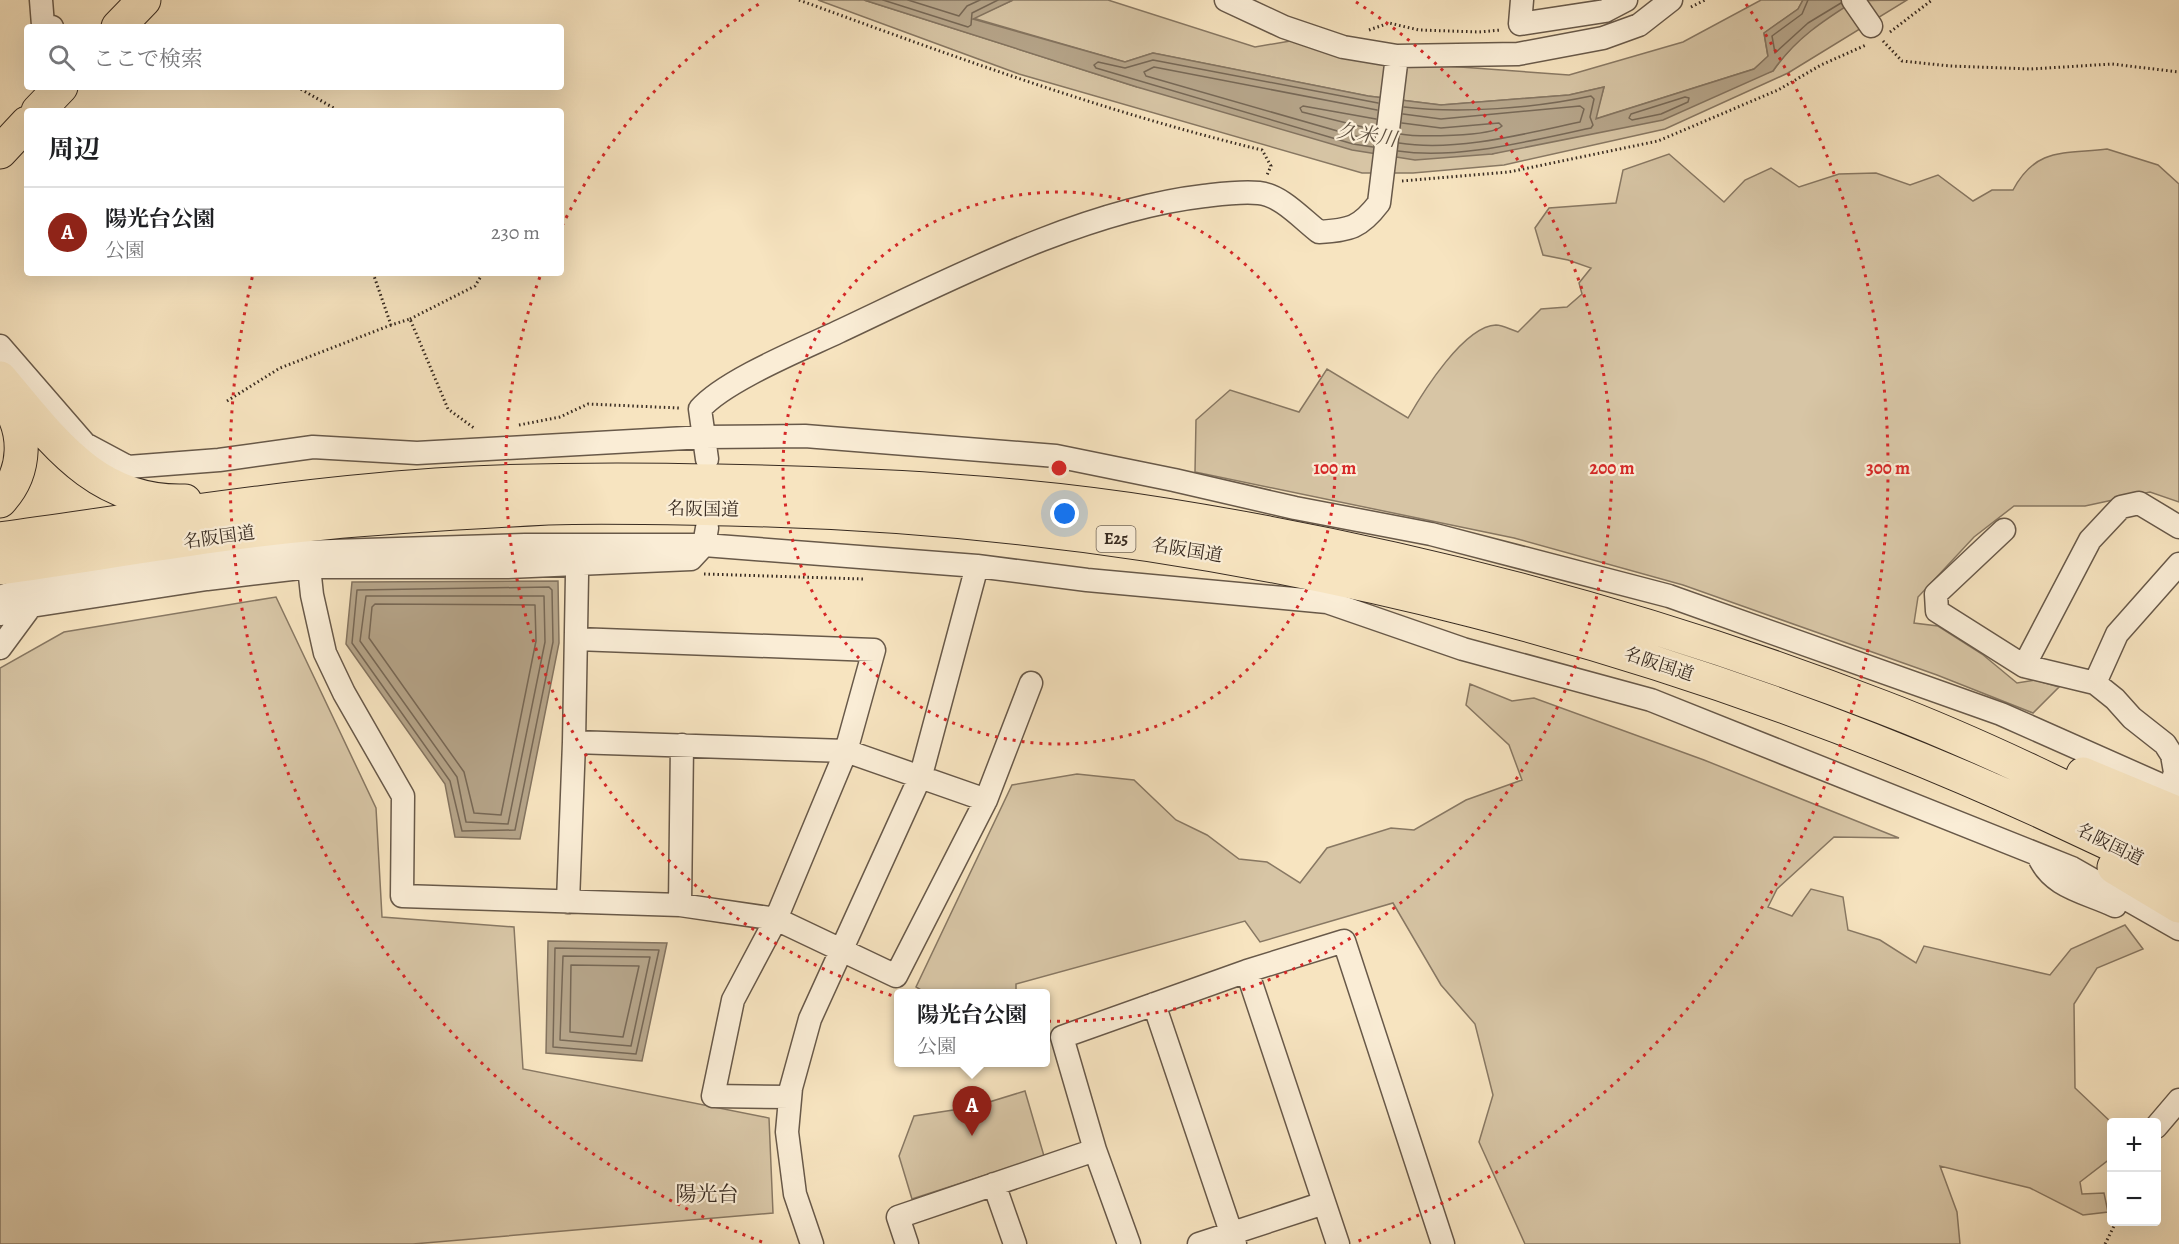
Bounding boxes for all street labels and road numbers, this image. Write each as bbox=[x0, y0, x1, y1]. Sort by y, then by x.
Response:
street label: 名阪国道 bbox=[667, 496, 739, 522]
street label: 名阪国道 bbox=[182, 520, 256, 554]
road number: E25 bbox=[1096, 526, 1136, 552]
street label: 名阪国道 bbox=[1150, 533, 1224, 567]
street label: 名阪国道 bbox=[1621, 641, 1697, 687]
street label: 名阪国道 bbox=[2072, 817, 2148, 871]

